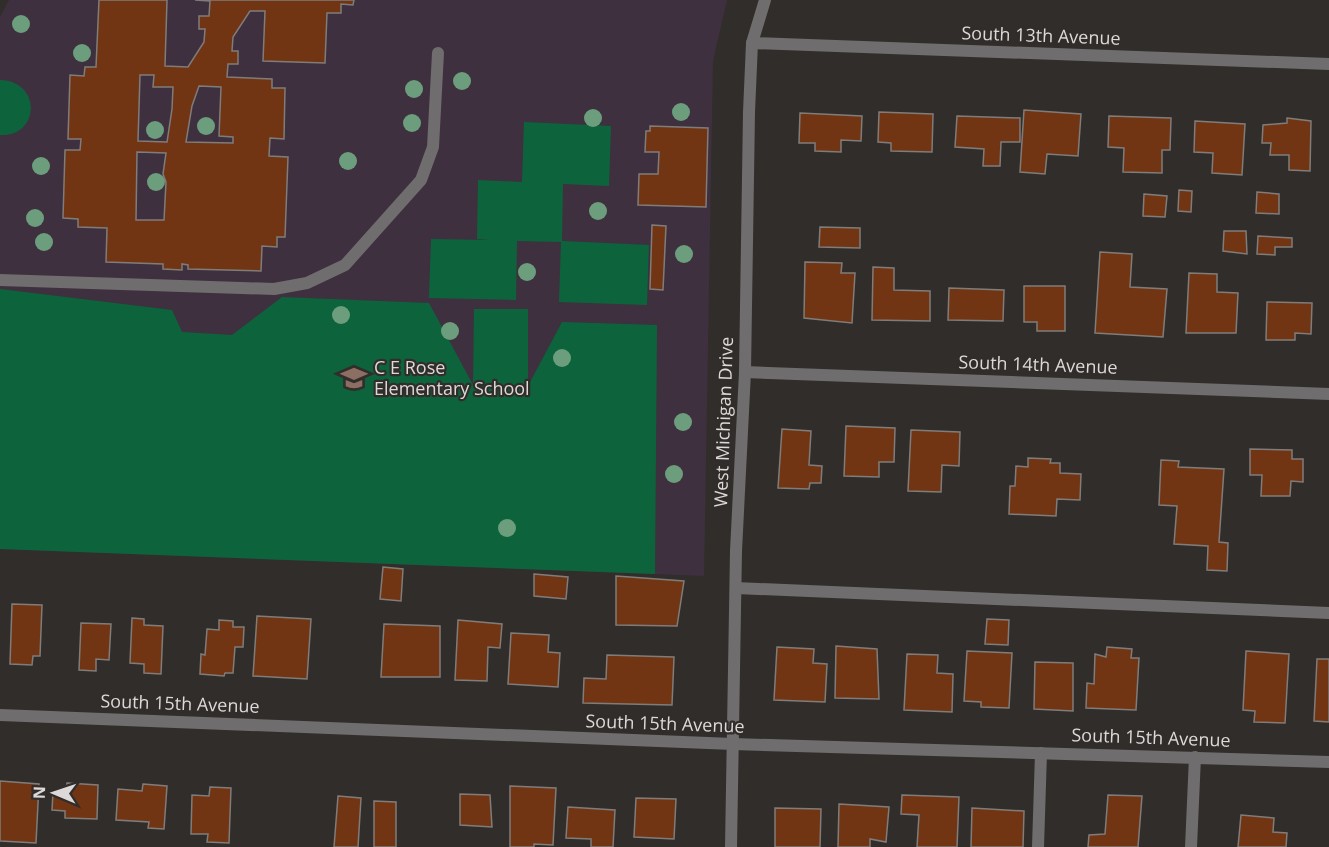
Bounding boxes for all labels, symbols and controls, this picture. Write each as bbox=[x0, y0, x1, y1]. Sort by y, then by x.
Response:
street label: South 13th Avenue bbox=[961, 20, 1121, 50]
street label: West Michigan Drive bbox=[708, 336, 738, 508]
street label: South 14th Avenue bbox=[958, 349, 1118, 379]
place label: C E Rose Elementary School bbox=[374, 355, 530, 400]
school or university icon: C E Rose Elementary School bbox=[339, 363, 369, 393]
street label: South 15th Avenue bbox=[100, 688, 260, 718]
street label: South 15th Avenue bbox=[585, 708, 745, 738]
street label: South 15th Avenue bbox=[1071, 722, 1231, 752]
north arrow bbox=[24, 763, 84, 823]
text: N bbox=[28, 786, 50, 799]

